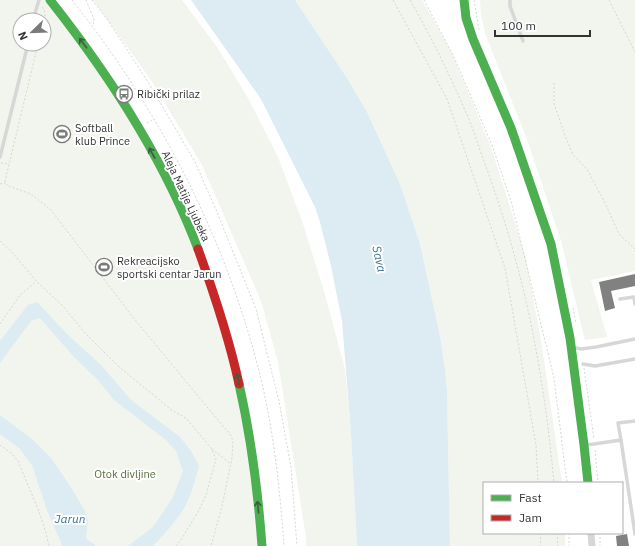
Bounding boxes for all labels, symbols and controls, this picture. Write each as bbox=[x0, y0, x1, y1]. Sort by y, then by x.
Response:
north arrow bbox=[12, 12, 52, 52]
scale bar bbox=[495, 12, 590, 38]
text: 100 m bbox=[501, 18, 536, 33]
text: N bbox=[15, 29, 31, 42]
one-way arrow bbox=[79, 38, 88, 49]
bus stop icon: Ribički prilaz bbox=[114, 84, 134, 104]
place label: Ribički prilaz bbox=[137, 87, 200, 101]
place label: Softball klub Prince bbox=[75, 121, 130, 148]
sports icon: Softball klub Prince bbox=[52, 124, 72, 144]
one-way arrow bbox=[148, 148, 156, 160]
street label: Aleja Matije Ljubeka bbox=[159, 148, 213, 244]
water label: Sava bbox=[369, 244, 390, 273]
place label: Rekreacijsko sportski centar Jarun bbox=[117, 254, 221, 281]
sports icon: Rekreacijsko sportski centar Jarun bbox=[94, 257, 114, 277]
one-way arrow bbox=[234, 373, 241, 386]
park label: Otok divljine bbox=[94, 467, 156, 481]
legend bbox=[483, 482, 623, 534]
text: Fast bbox=[519, 490, 542, 505]
one-way arrow bbox=[255, 501, 262, 514]
text: Jam bbox=[519, 510, 542, 525]
water label: Jarun bbox=[55, 511, 86, 526]

